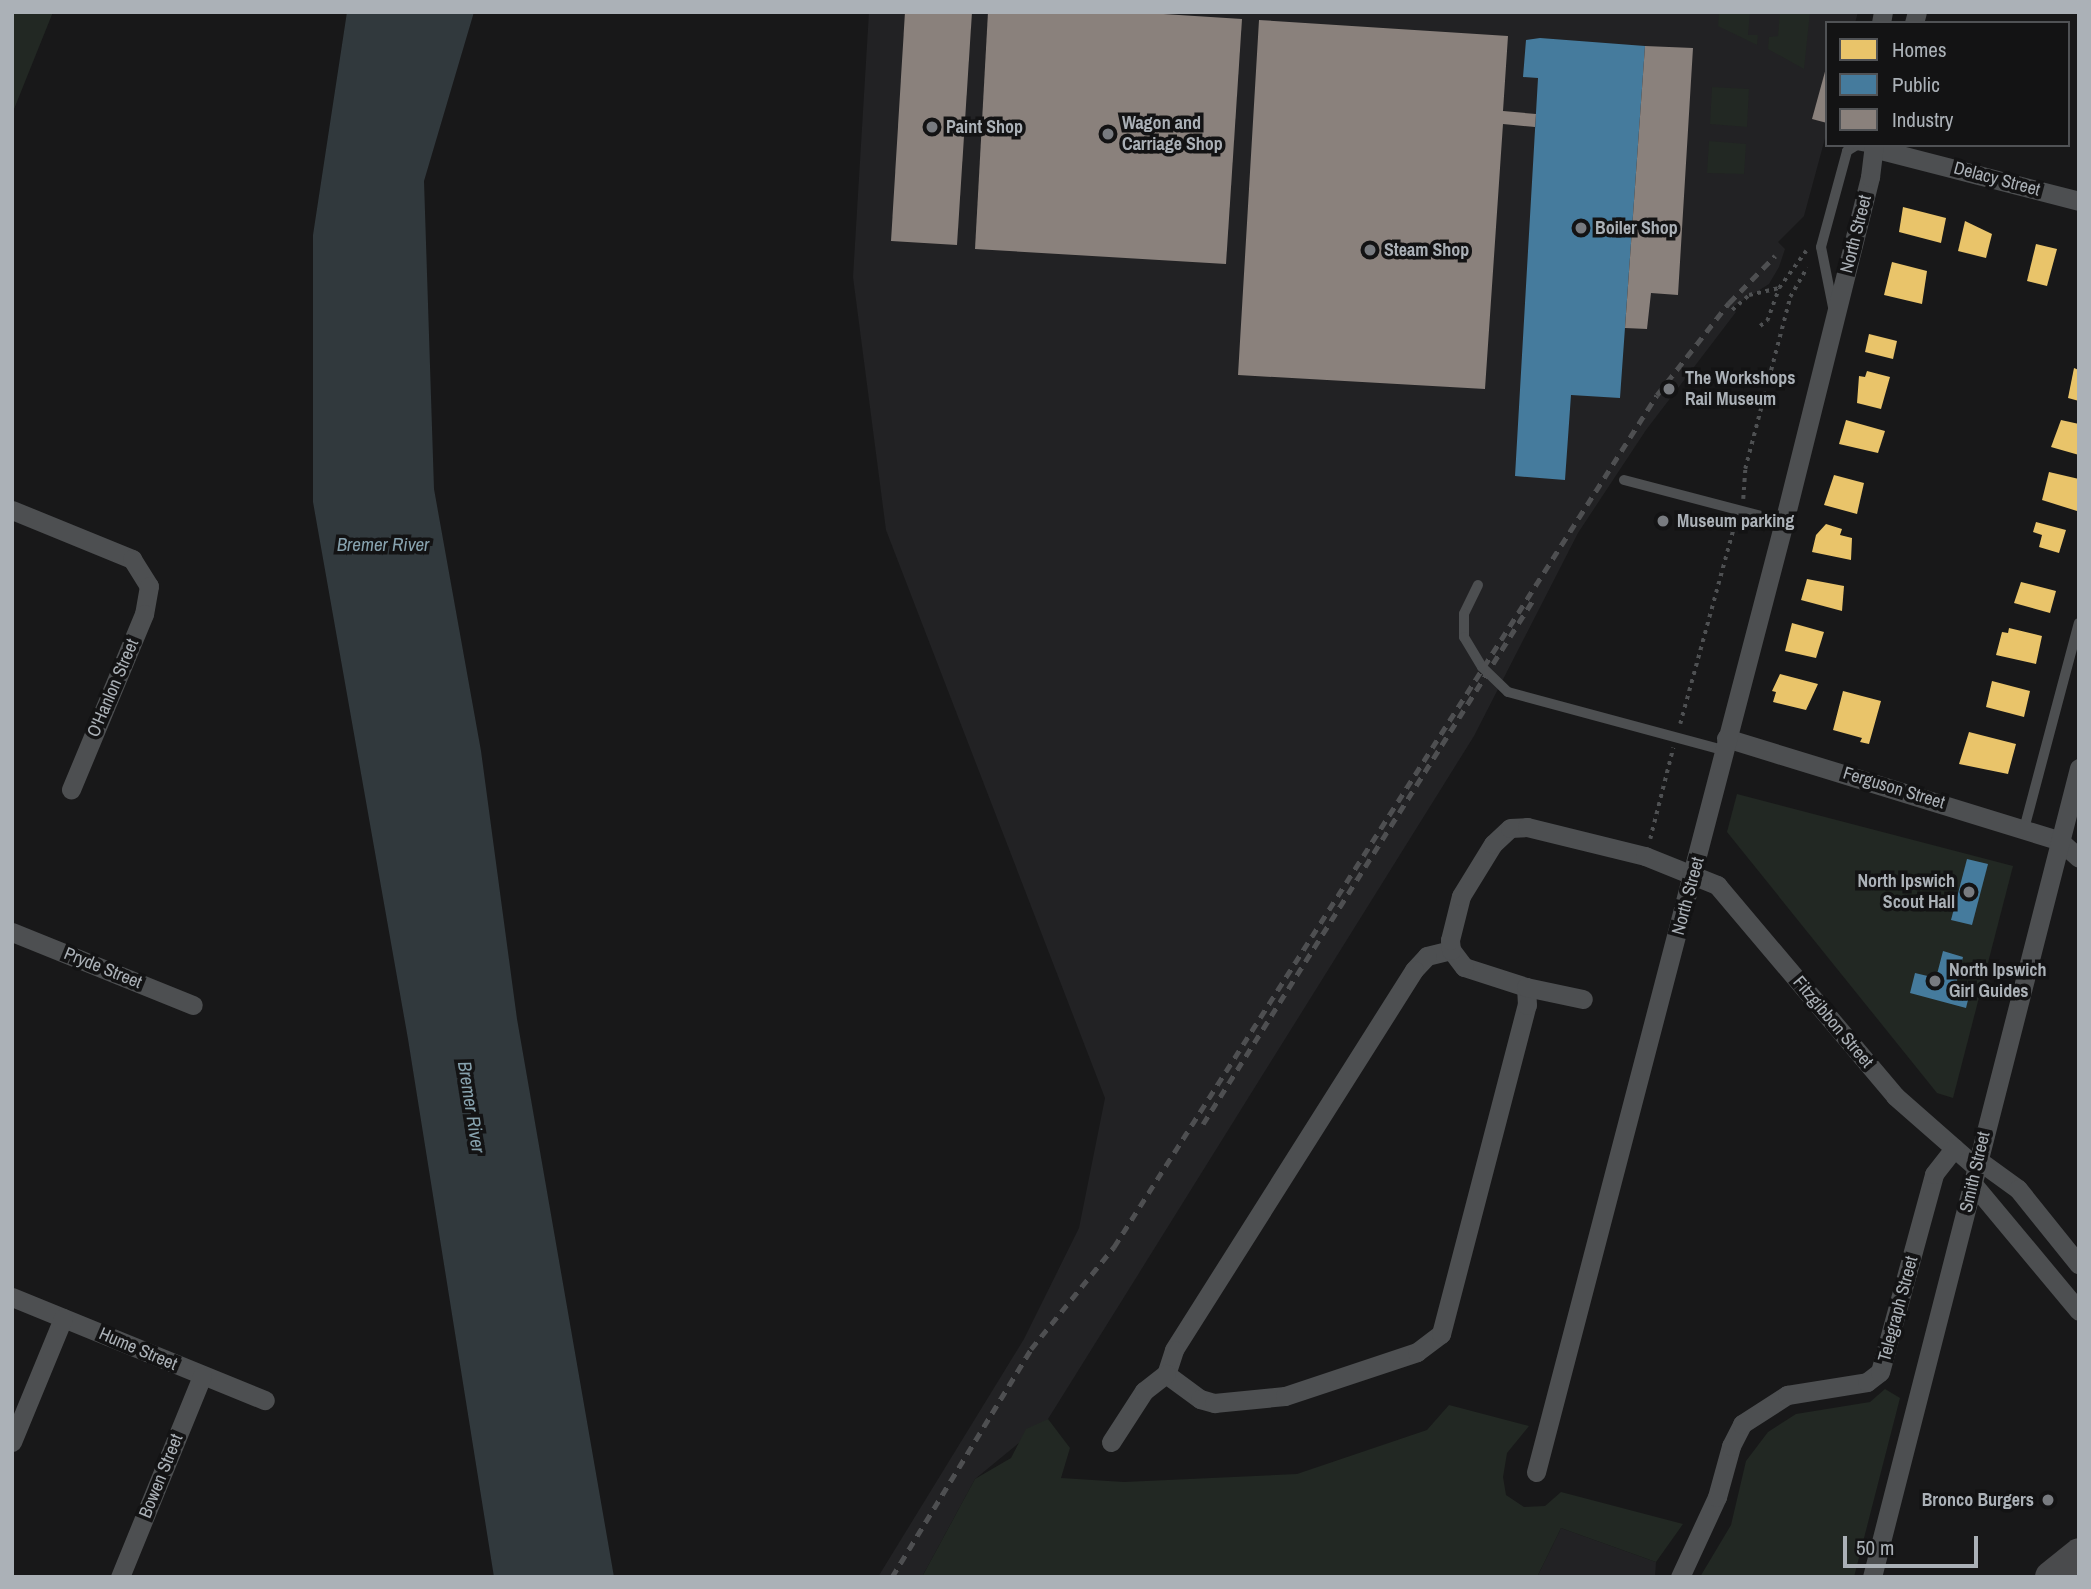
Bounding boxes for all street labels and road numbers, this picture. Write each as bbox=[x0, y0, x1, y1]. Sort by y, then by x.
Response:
street label: Delacy Street bbox=[1951, 157, 2043, 201]
street label: North Street bbox=[1836, 193, 1876, 275]
street label: O'Hanlon Street bbox=[83, 636, 143, 740]
street label: Ferguson Street bbox=[1841, 762, 1947, 814]
street label: North Street bbox=[1667, 855, 1709, 937]
street label: Pryde Street bbox=[61, 943, 145, 993]
street label: Fitzgibbon Street bbox=[1788, 972, 1878, 1072]
street label: Smith Street bbox=[1955, 1130, 1995, 1214]
street label: Telegraph Street bbox=[1874, 1254, 1922, 1364]
street label: Hume Street bbox=[96, 1323, 180, 1375]
street label: Bowen Street bbox=[134, 1431, 188, 1521]

